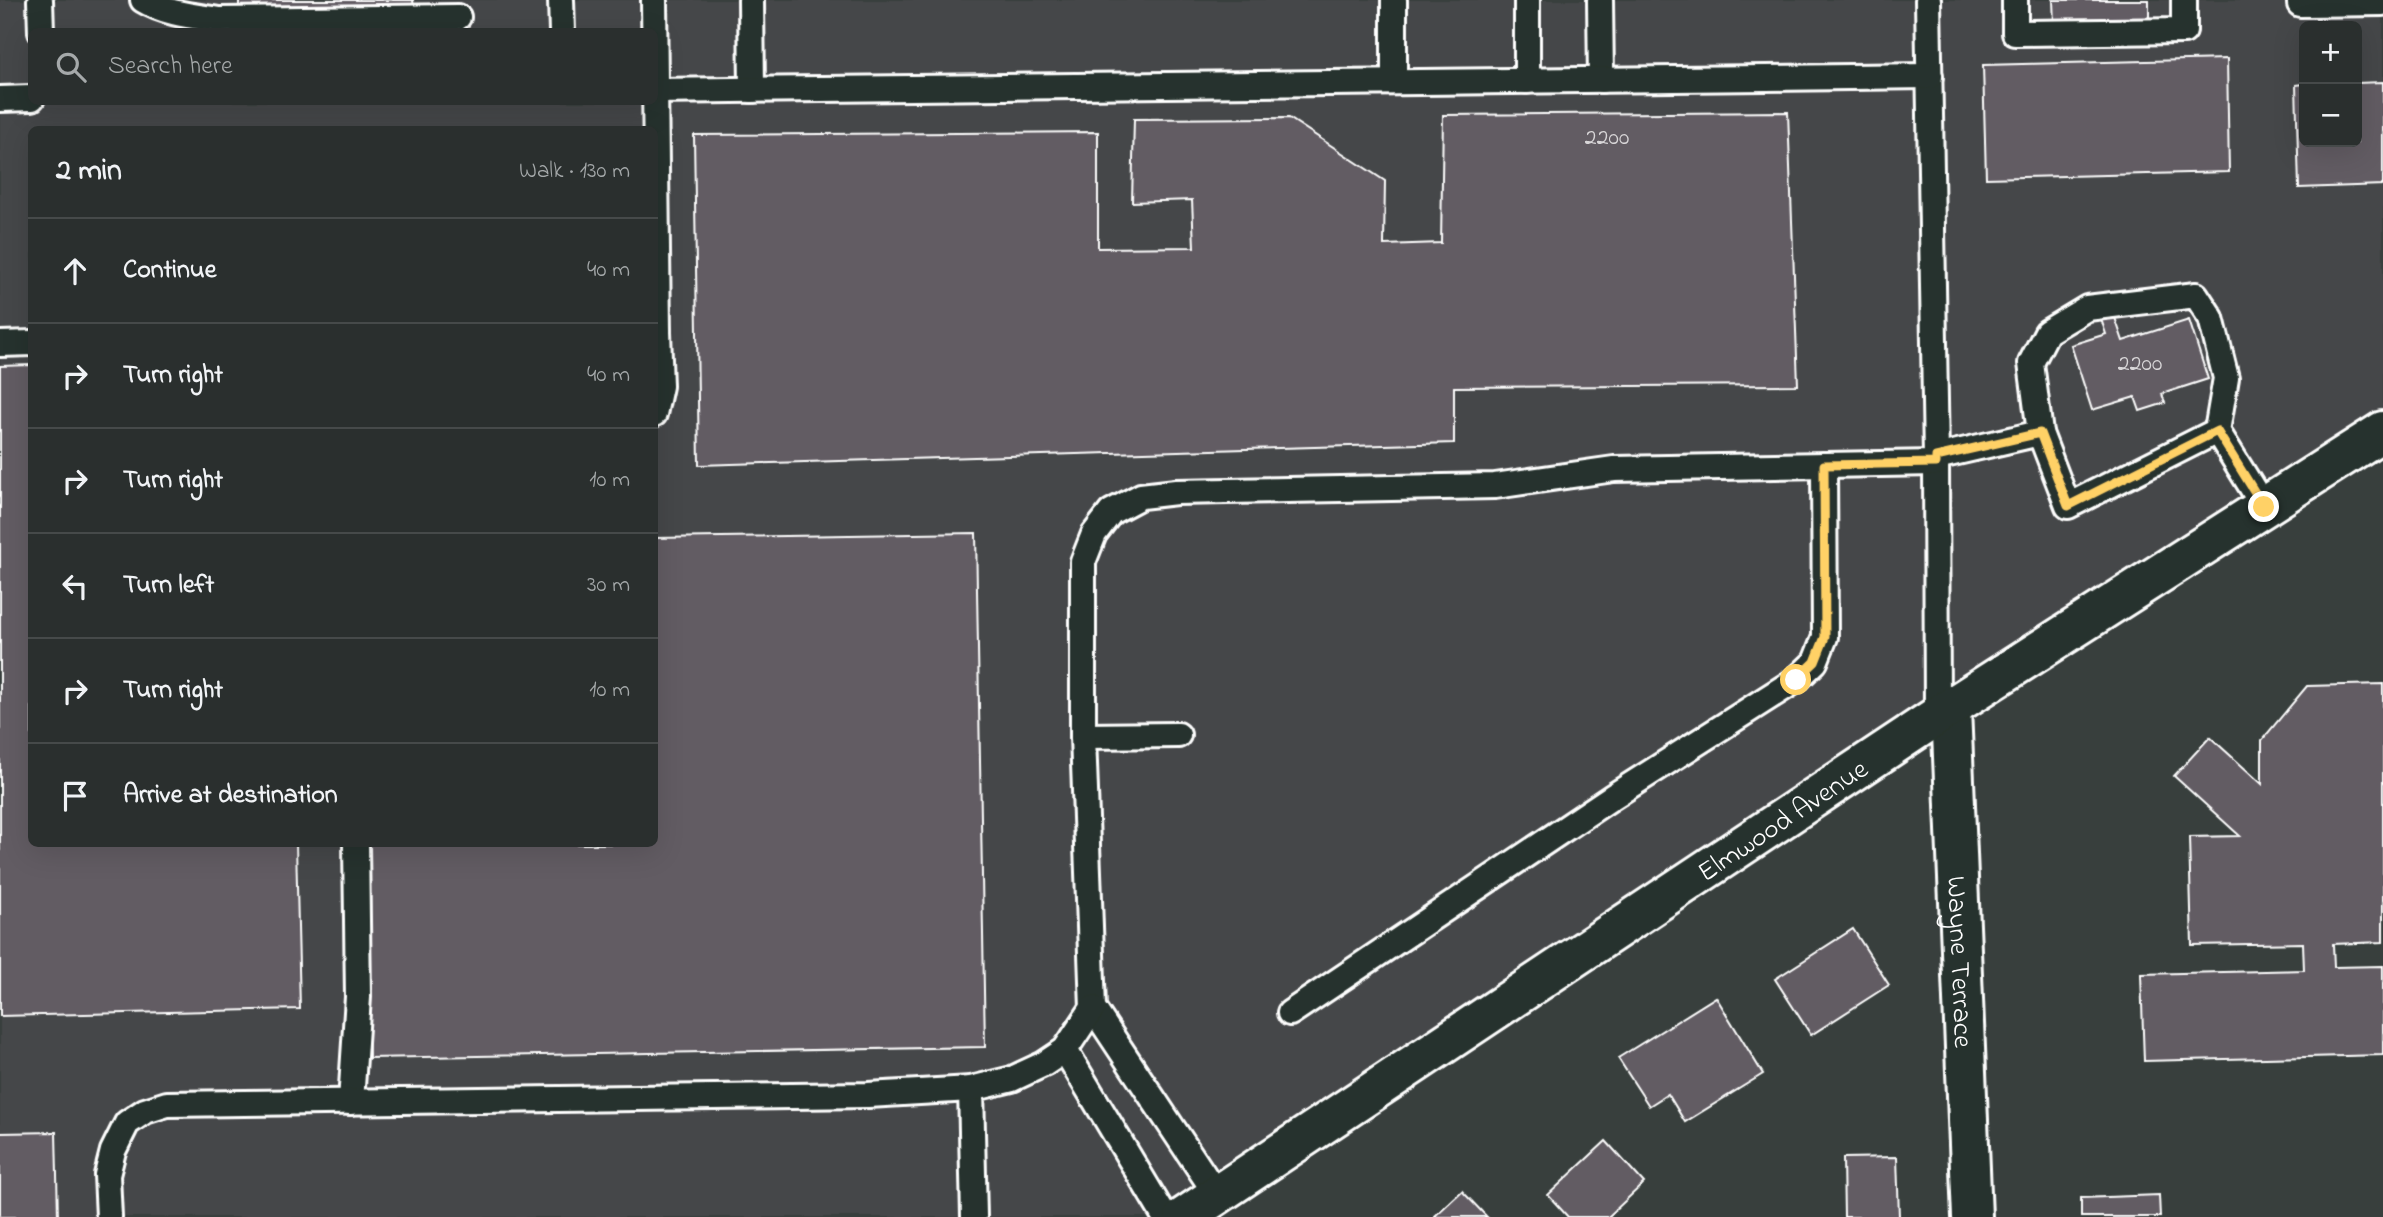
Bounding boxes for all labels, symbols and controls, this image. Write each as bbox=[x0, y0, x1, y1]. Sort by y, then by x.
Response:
map controls bbox=[2299, 21, 2362, 147]
button: + bbox=[2299, 21, 2362, 84]
search box bbox=[28, 28, 658, 105]
icon: search bbox=[52, 48, 90, 86]
text: Search here bbox=[108, 48, 233, 86]
button: − bbox=[2299, 84, 2362, 147]
house number: 2200 bbox=[1585, 121, 1629, 156]
text: 2 min bbox=[56, 150, 122, 194]
text: Walk · 130 m bbox=[519, 155, 630, 188]
icon: ahead bbox=[56, 252, 94, 290]
text: Continue bbox=[123, 252, 216, 290]
text: 40 m bbox=[587, 254, 630, 287]
house number: 2200 bbox=[2118, 347, 2162, 382]
icon: right bbox=[56, 357, 94, 395]
text: Turn right bbox=[123, 357, 223, 395]
text: 40 m bbox=[587, 359, 630, 392]
icon: right bbox=[56, 462, 94, 500]
text: Turn right bbox=[123, 462, 223, 500]
text: 10 m bbox=[589, 464, 630, 497]
route end bbox=[2248, 491, 2279, 522]
icon: left bbox=[56, 567, 94, 605]
text: Turn left bbox=[123, 567, 214, 605]
text: 30 m bbox=[587, 569, 630, 602]
route start bbox=[1780, 664, 1811, 695]
icon: right bbox=[56, 672, 94, 710]
text: Turn right bbox=[123, 672, 223, 710]
text: 10 m bbox=[589, 674, 630, 707]
street label: Elmwood Avenue bbox=[1690, 750, 1878, 894]
icon: arrive bbox=[56, 777, 94, 815]
text: Arrive at destination bbox=[123, 777, 338, 815]
street label: Wayne Terrace bbox=[1934, 875, 1982, 1049]

